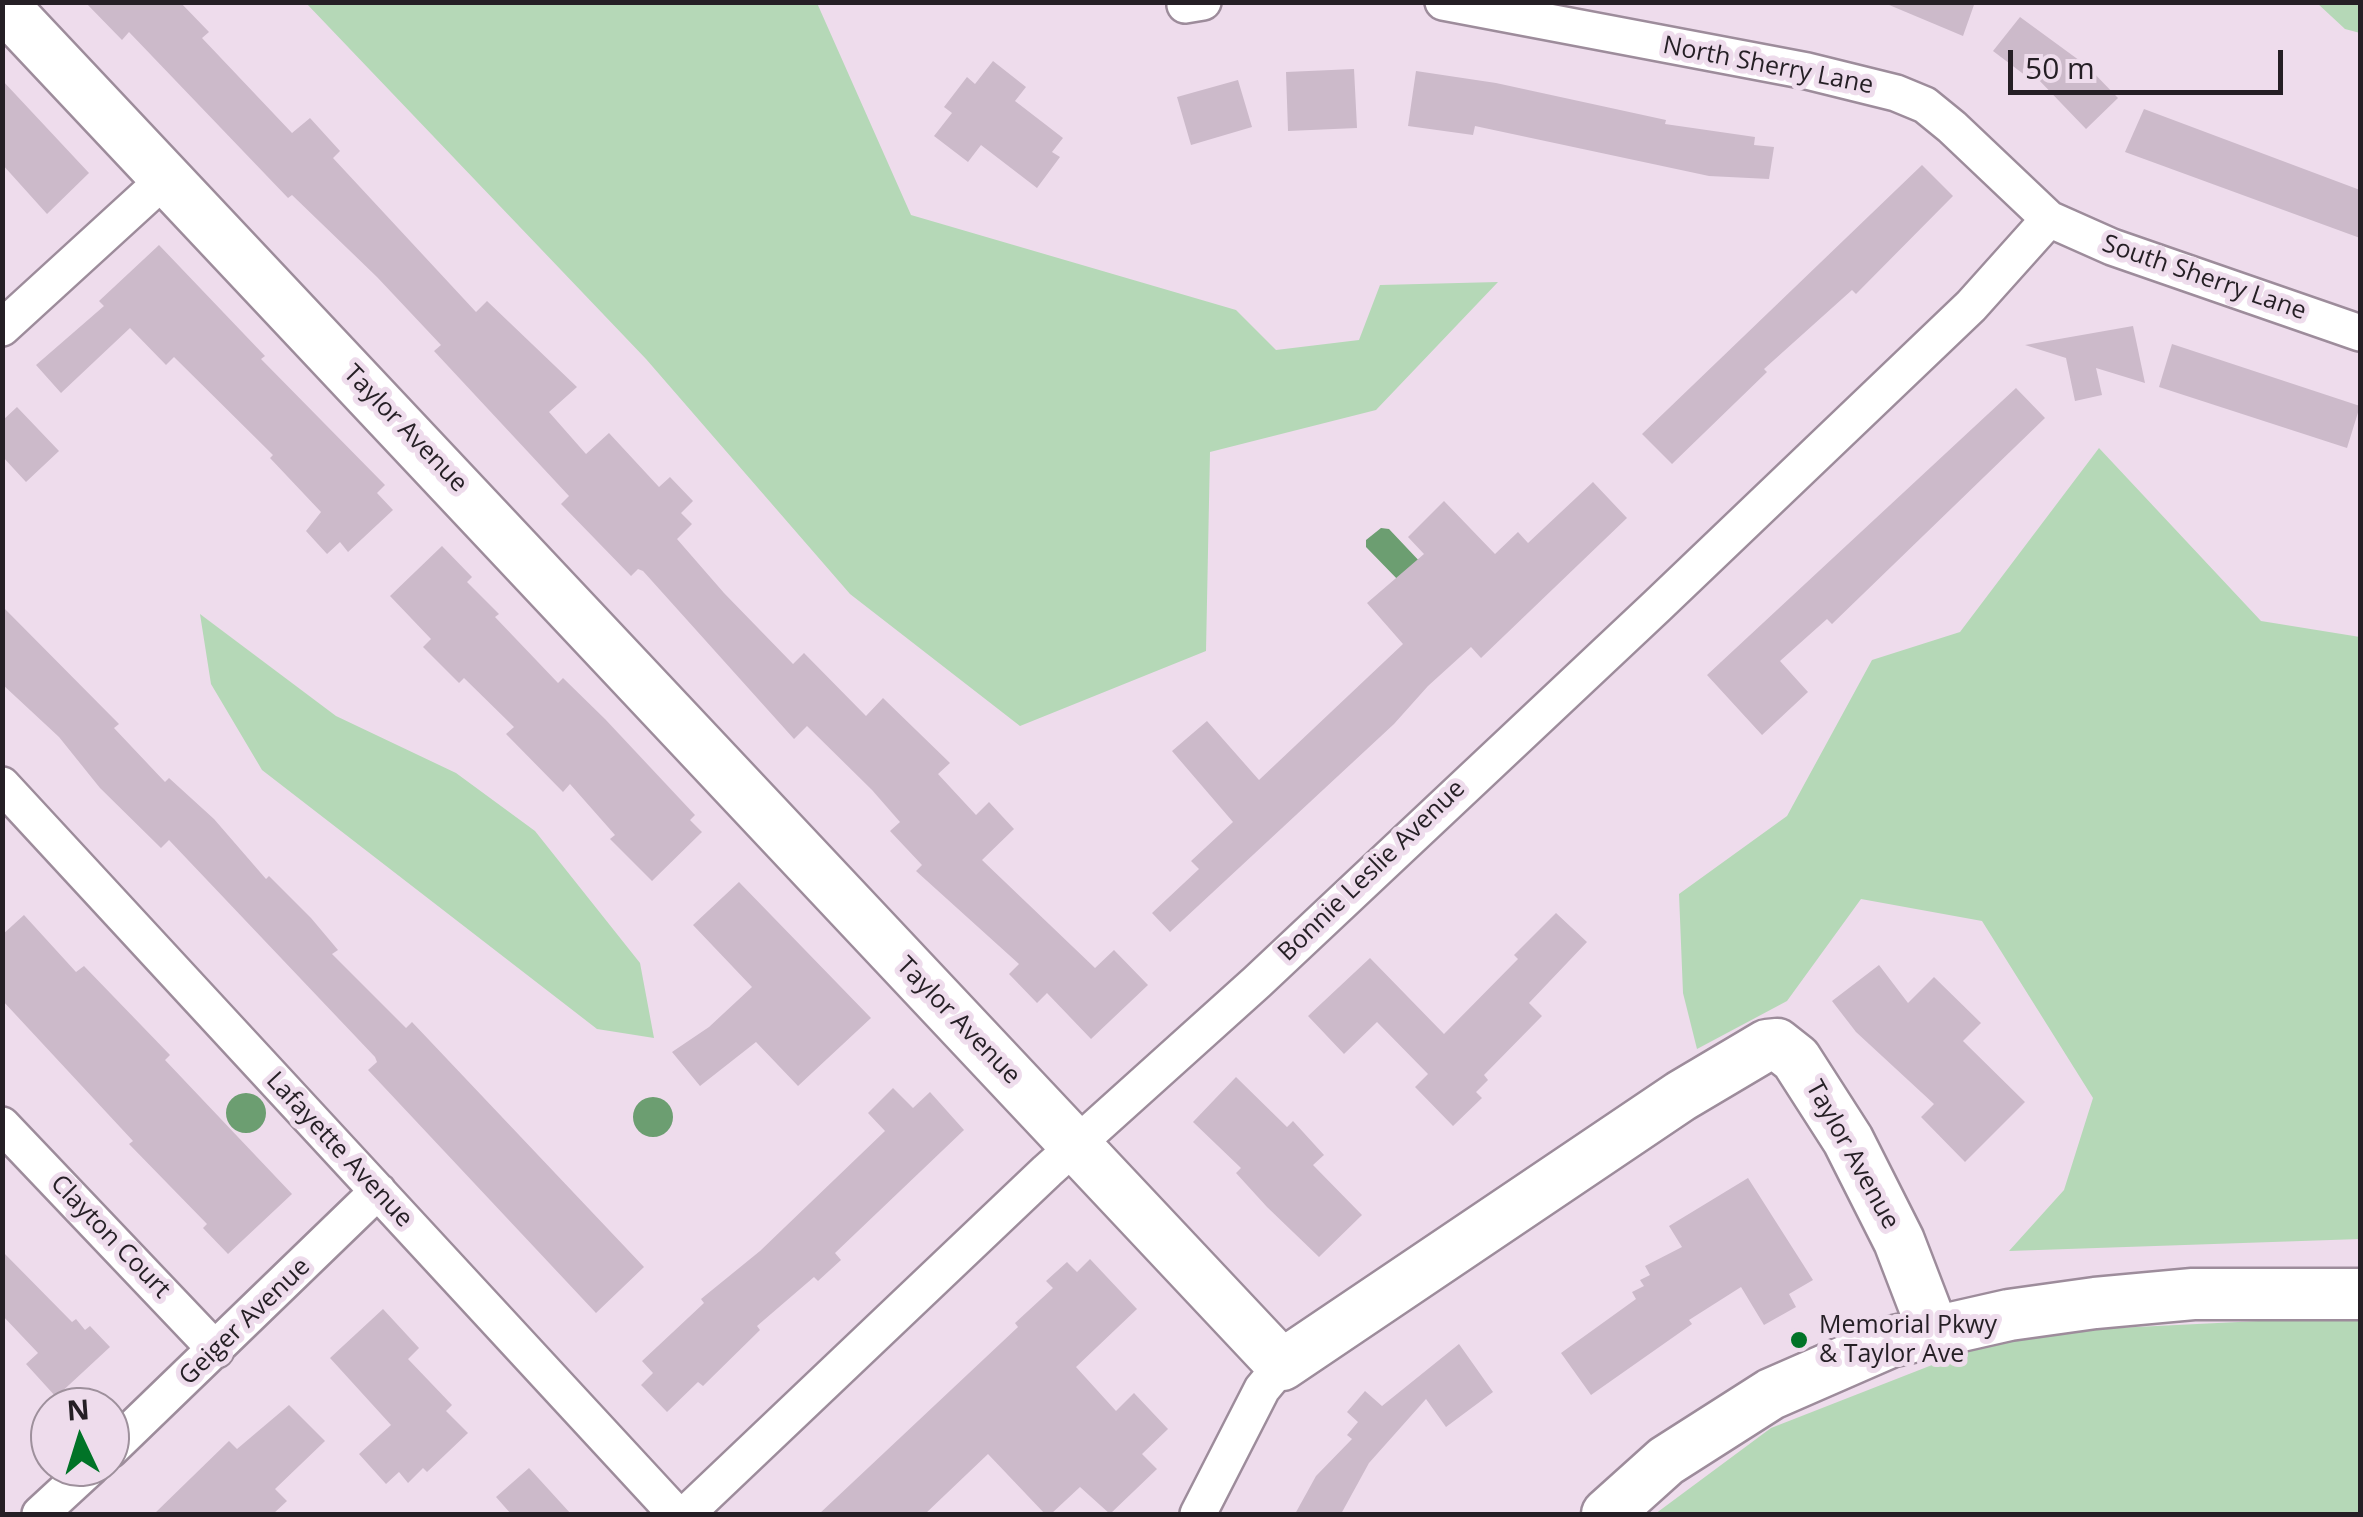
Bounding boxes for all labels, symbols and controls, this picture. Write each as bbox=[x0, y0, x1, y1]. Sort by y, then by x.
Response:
scale bar bbox=[2013, 30, 2288, 92]
street label: North Sherry Lane bbox=[1660, 31, 1876, 101]
text: 50 m bbox=[2025, 47, 2095, 88]
street label: South Sherry Lane bbox=[2098, 229, 2310, 327]
street label: Taylor Avenue bbox=[337, 359, 473, 499]
street label: Bonnie Leslie Avenue bbox=[1272, 774, 1472, 968]
street label: Taylor Avenue bbox=[890, 951, 1026, 1091]
street label: Lafayette Avenue bbox=[259, 1066, 419, 1234]
street label: Taylor Avenue bbox=[1799, 1075, 1905, 1235]
street label: Clayton Court bbox=[44, 1169, 176, 1305]
street label: Geiger Avenue bbox=[173, 1252, 317, 1392]
place label: Memorial Pkwy & Taylor Ave bbox=[1819, 1311, 1997, 1370]
marker: Memorial Pkwy & Taylor Ave bbox=[1788, 1329, 1810, 1351]
north arrow bbox=[30, 1387, 130, 1487]
text: N bbox=[65, 1389, 91, 1429]

